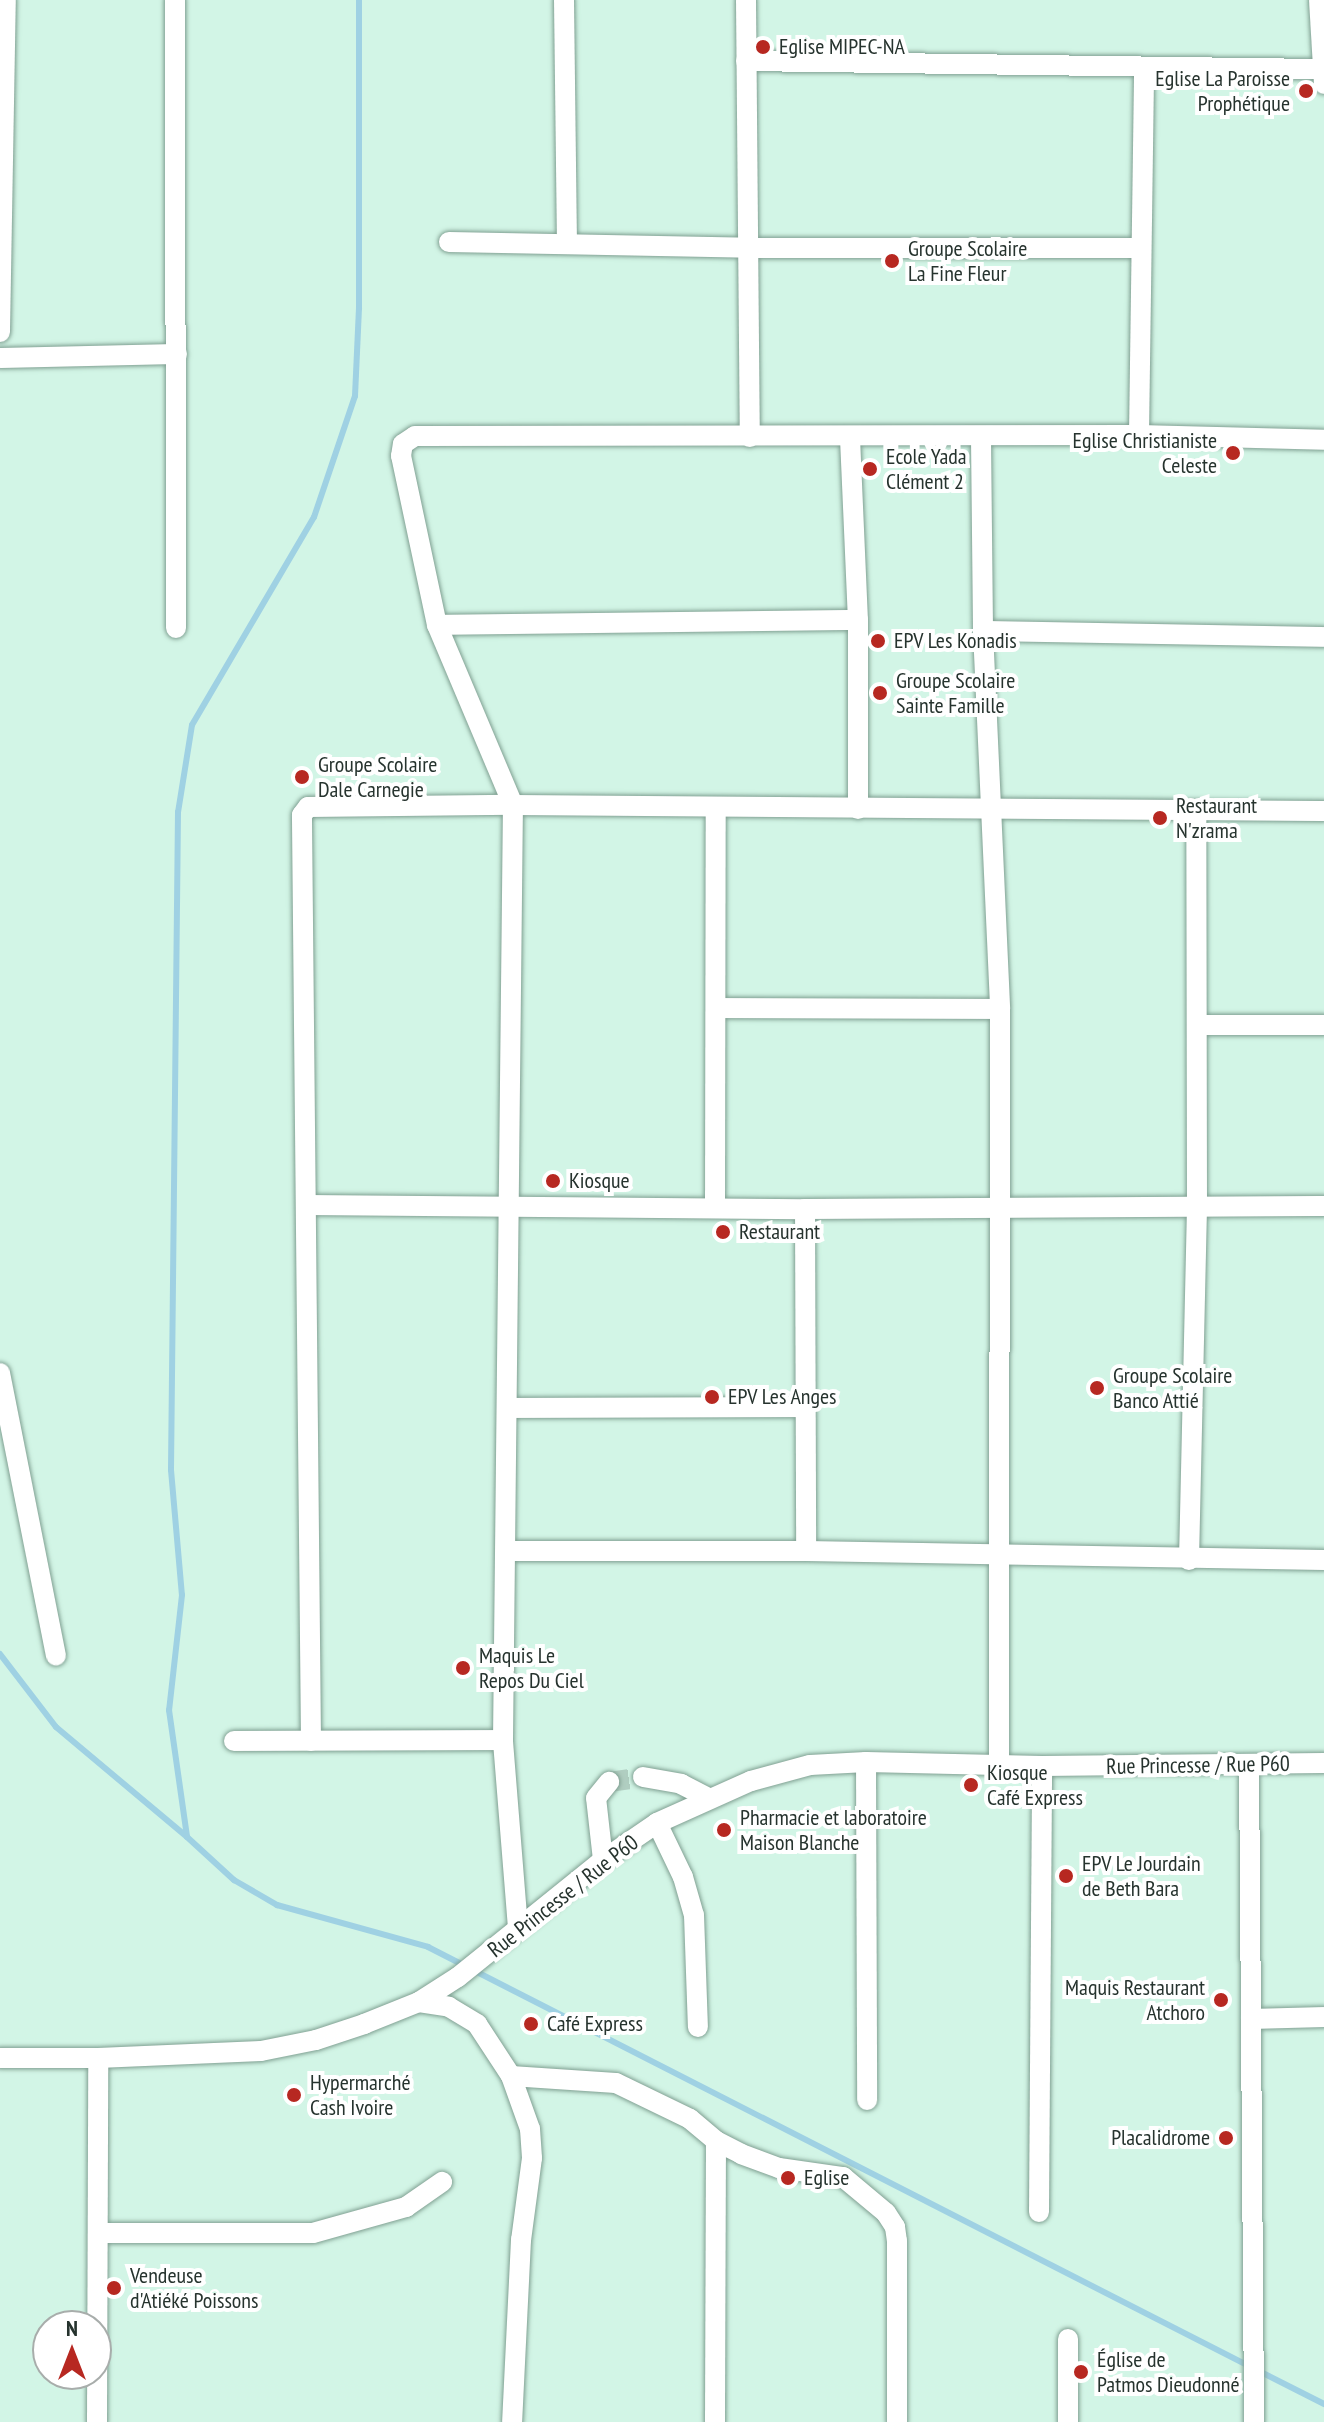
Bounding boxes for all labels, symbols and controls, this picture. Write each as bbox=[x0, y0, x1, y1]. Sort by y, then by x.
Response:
place label: Eglise MIPEC-NA bbox=[779, 34, 905, 60]
marker: Eglise MIPEC-NA bbox=[754, 38, 772, 56]
place label: Eglise La Paroisse Prophétique bbox=[1155, 65, 1290, 116]
marker: Eglise La Paroisse Prophétique bbox=[1297, 82, 1315, 100]
place label: Groupe Scolaire La Fine Fleur bbox=[908, 235, 1027, 286]
marker: Groupe Scolaire La Fine Fleur bbox=[883, 252, 901, 270]
place label: Eglise Christianiste Celeste bbox=[1073, 427, 1217, 478]
place label: Ecole Yada Clément 2 bbox=[886, 443, 967, 494]
marker: Eglise Christianiste Celeste bbox=[1224, 444, 1242, 462]
marker: Ecole Yada Clément 2 bbox=[861, 460, 879, 478]
place label: EPV Les Konadis bbox=[894, 628, 1017, 654]
marker: EPV Les Konadis bbox=[869, 632, 887, 650]
place label: Groupe Scolaire Sainte Famille bbox=[896, 667, 1015, 718]
marker: Groupe Scolaire Sainte Famille bbox=[871, 684, 889, 702]
place label: Groupe Scolaire Dale Carnegie bbox=[318, 751, 437, 802]
marker: Groupe Scolaire Dale Carnegie bbox=[293, 768, 311, 786]
place label: Restaurant N'zrama bbox=[1176, 792, 1257, 844]
marker: Restaurant N'zrama bbox=[1151, 809, 1169, 827]
place label: Kiosque bbox=[569, 1168, 630, 1194]
marker: Kiosque bbox=[544, 1172, 562, 1190]
place label: Restaurant bbox=[739, 1219, 820, 1245]
marker: Restaurant bbox=[714, 1223, 732, 1241]
place label: Groupe Scolaire Banco Attié bbox=[1113, 1362, 1232, 1414]
marker: Groupe Scolaire Banco Attié bbox=[1088, 1379, 1106, 1397]
place label: EPV Les Anges bbox=[728, 1384, 838, 1410]
marker: EPV Les Anges bbox=[703, 1388, 721, 1406]
place label: Maquis Le Repos Du Ciel bbox=[479, 1642, 584, 1694]
marker: Maquis Le Repos Du Ciel bbox=[454, 1659, 472, 1677]
street label: Rue Princesse / Rue P60 bbox=[1106, 1750, 1290, 1780]
place label: Kiosque Café Express bbox=[987, 1759, 1083, 1810]
marker: Kiosque Café Express bbox=[962, 1776, 980, 1794]
place label: Pharmacie et laboratoire Maison Blanche bbox=[740, 1804, 927, 1856]
marker: Pharmacie et laboratoire Maison Blanche bbox=[715, 1821, 733, 1839]
street label: Rue Princesse / Rue P60 bbox=[483, 1829, 643, 1963]
place label: EPV Le Jourdain de Beth Bara bbox=[1082, 1850, 1201, 1902]
marker: EPV Le Jourdain de Beth Bara bbox=[1057, 1867, 1075, 1885]
place label: Maquis Restaurant Atchoro bbox=[1065, 1974, 1205, 2026]
marker: Maquis Restaurant Atchoro bbox=[1212, 1991, 1230, 2009]
place label: Café Express bbox=[547, 2011, 643, 2037]
marker: Café Express bbox=[522, 2015, 540, 2033]
place label: Hypermarché Cash Ivoire bbox=[310, 2069, 410, 2120]
marker: Hypermarché Cash Ivoire bbox=[285, 2086, 303, 2104]
place label: Placalidrome bbox=[1111, 2125, 1210, 2151]
marker: Placalidrome bbox=[1217, 2129, 1235, 2147]
place label: Eglise bbox=[804, 2165, 849, 2191]
marker: Eglise bbox=[779, 2169, 797, 2187]
place label: Vendeuse d'Atiéké Poissons bbox=[130, 2262, 258, 2314]
marker: Vendeuse d'Atiéké Poissons bbox=[105, 2279, 123, 2297]
north arrow bbox=[32, 2310, 112, 2390]
text: N bbox=[66, 2314, 78, 2342]
place label: Église de Patmos Dieudonné bbox=[1097, 2346, 1239, 2398]
marker: Église de Patmos Dieudonné bbox=[1072, 2363, 1090, 2381]

